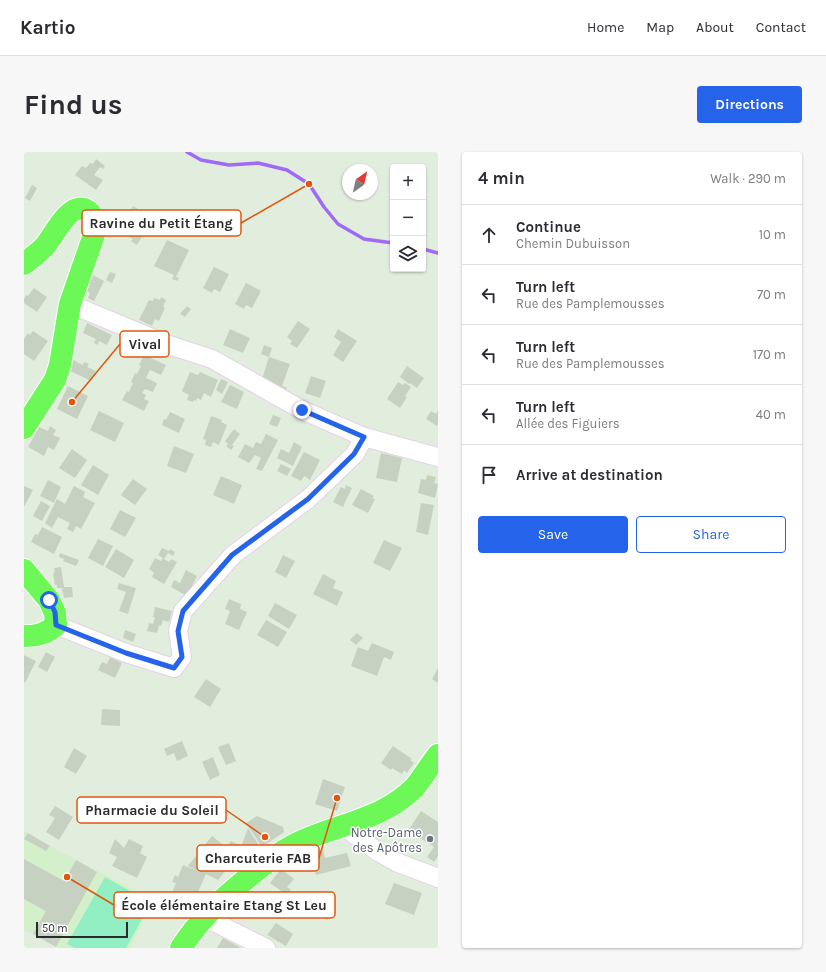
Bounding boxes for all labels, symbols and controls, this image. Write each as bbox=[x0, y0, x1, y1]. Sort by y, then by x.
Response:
text: Kartio bbox=[20, 17, 75, 39]
text: Home bbox=[587, 19, 624, 36]
text: Map bbox=[646, 19, 674, 36]
text: About bbox=[696, 19, 734, 36]
text: Contact bbox=[756, 19, 806, 36]
button: Directions bbox=[697, 86, 802, 123]
text: Find us bbox=[24, 88, 123, 121]
north arrow bbox=[342, 164, 378, 200]
map controls bbox=[390, 164, 426, 272]
button: + bbox=[390, 164, 426, 200]
text: 4 min bbox=[478, 168, 525, 188]
text: Walk · 290 m bbox=[710, 171, 786, 186]
button: − bbox=[390, 200, 426, 236]
callout: Ravine du Petit Étang bbox=[82, 210, 241, 236]
text: Ravine du Petit Étang bbox=[89, 214, 233, 232]
text: Continue bbox=[516, 218, 581, 236]
icon: ahead bbox=[478, 224, 500, 246]
text: 10 m bbox=[759, 227, 786, 242]
button: layers bbox=[390, 236, 426, 272]
text: Chemin Dubuisson bbox=[516, 236, 630, 251]
text: Turn left bbox=[516, 278, 575, 296]
icon: left bbox=[478, 284, 500, 306]
text: 70 m bbox=[757, 287, 786, 302]
text: Rue des Pamplemousses bbox=[516, 296, 665, 311]
callout: Vival bbox=[120, 331, 169, 357]
text: Vival bbox=[129, 336, 161, 353]
text: Turn left bbox=[516, 338, 575, 356]
icon: left bbox=[478, 344, 500, 366]
text: 170 m bbox=[753, 347, 786, 362]
text: Rue des Pamplemousses bbox=[516, 356, 665, 371]
text: Turn left bbox=[516, 398, 575, 416]
route end bbox=[293, 401, 311, 419]
icon: left bbox=[478, 404, 500, 426]
text: 40 m bbox=[756, 407, 786, 422]
text: Allée des Figuiers bbox=[516, 416, 619, 431]
icon: arrive bbox=[478, 464, 500, 486]
text: Arrive at destination bbox=[516, 466, 663, 484]
button: Save bbox=[478, 516, 628, 553]
button: Share bbox=[636, 516, 786, 553]
route start bbox=[40, 591, 58, 609]
callout: Pharmacie du Soleil bbox=[77, 797, 226, 823]
text: Pharmacie du Soleil bbox=[85, 802, 219, 819]
place label: Notre-Dame des Apôtres bbox=[351, 825, 422, 855]
marker: Notre-Dame des Apôtres bbox=[425, 834, 435, 844]
callout: Charcuterie FAB bbox=[197, 845, 319, 871]
text: Charcuterie FAB bbox=[205, 850, 311, 867]
callout: École élémentaire Etang St Leu bbox=[114, 892, 335, 918]
text: École élémentaire Etang St Leu bbox=[121, 896, 327, 914]
scale bar bbox=[36, 920, 128, 939]
text: 50 m bbox=[42, 922, 68, 935]

